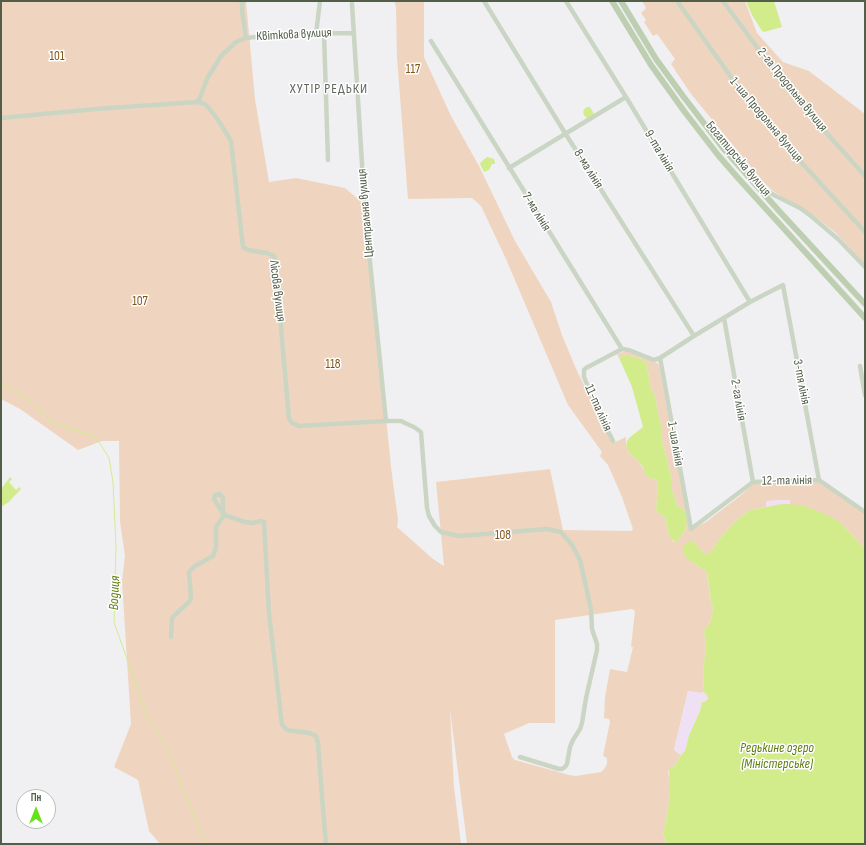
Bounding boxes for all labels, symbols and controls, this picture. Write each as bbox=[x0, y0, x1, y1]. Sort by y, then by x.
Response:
street label: Квіткова вулиця bbox=[256, 25, 332, 45]
street label: 2-га Продольна вулиця bbox=[753, 45, 831, 135]
park label: 101 bbox=[50, 49, 64, 65]
park label: 117 bbox=[406, 62, 420, 78]
street label: 1-ша Продольна вулиця bbox=[726, 74, 806, 166]
district label: ХУТІР РЕДЬКИ bbox=[290, 81, 368, 97]
street label: Богатирська вулиця bbox=[702, 118, 774, 200]
street label: 9-та лінія bbox=[640, 127, 678, 175]
street label: 8-ма лінія bbox=[570, 146, 606, 192]
street label: Центральна вулиця bbox=[354, 168, 378, 258]
street label: 7-ма лінія bbox=[518, 190, 554, 234]
street label: Лісова вулиця bbox=[265, 259, 289, 323]
park label: 107 bbox=[132, 294, 148, 310]
park label: 118 bbox=[326, 357, 340, 373]
street label: 3-тя лінія bbox=[789, 358, 813, 406]
street label: 2-га лінія bbox=[727, 378, 749, 422]
street label: 11-та лінія bbox=[581, 382, 615, 434]
street label: 1-ша лінія bbox=[663, 421, 687, 467]
street label: 12-та лінія bbox=[762, 473, 812, 489]
park label: 108 bbox=[495, 528, 511, 544]
water label: Водиця bbox=[106, 576, 124, 610]
water label: Редькине озеро (Міністерське) bbox=[740, 740, 814, 772]
north arrow bbox=[16, 789, 56, 829]
text: Пн bbox=[31, 791, 41, 804]

